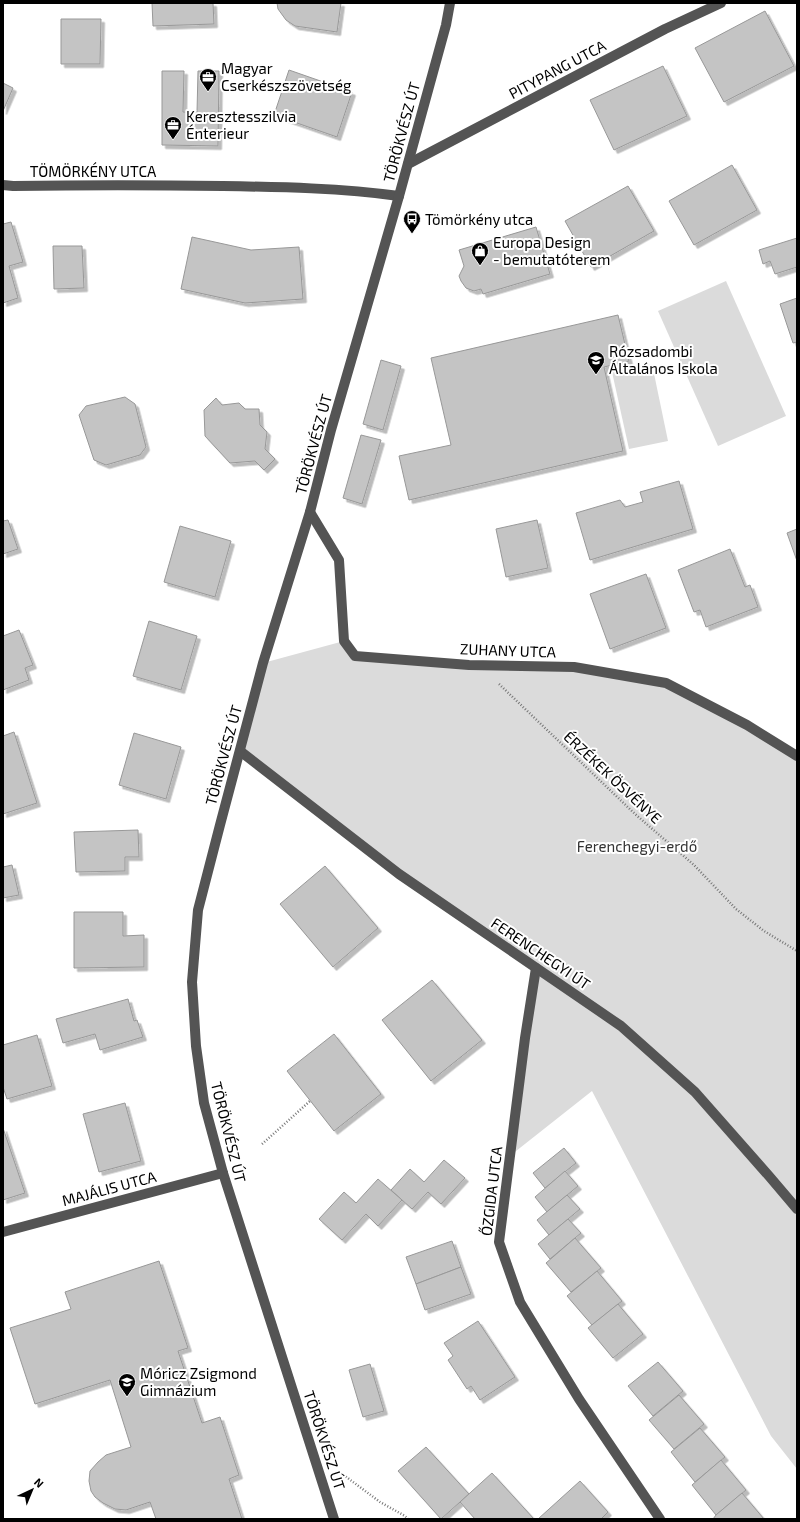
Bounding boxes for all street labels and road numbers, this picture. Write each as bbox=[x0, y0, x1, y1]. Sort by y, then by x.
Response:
street label: PITYPANG UTCA bbox=[505, 36, 609, 102]
street label: TÖRÖKVÉSZ ÚT bbox=[379, 80, 423, 184]
street label: TÖMÖRKÉNY UTCA bbox=[30, 162, 157, 180]
street label: TÖRÖKVÉSZ ÚT bbox=[291, 392, 335, 496]
street label: ZUHANY UTCA bbox=[460, 639, 557, 661]
street label: TÖRÖKVÉSZ ÚT bbox=[201, 703, 245, 807]
street label: ÉRZÉKEK ÖSVÉNYE bbox=[560, 727, 666, 827]
street label: FERENCHEGYI ÚT bbox=[488, 913, 594, 993]
street label: TÖRÖKVÉSZ ÚT bbox=[208, 1080, 250, 1185]
street label: ŐZGIDA UTCA bbox=[477, 1144, 506, 1237]
street label: MAJÁLIS UTCA bbox=[60, 1167, 159, 1209]
street label: TÖRÖKVÉSZ ÚT bbox=[300, 1388, 350, 1492]

